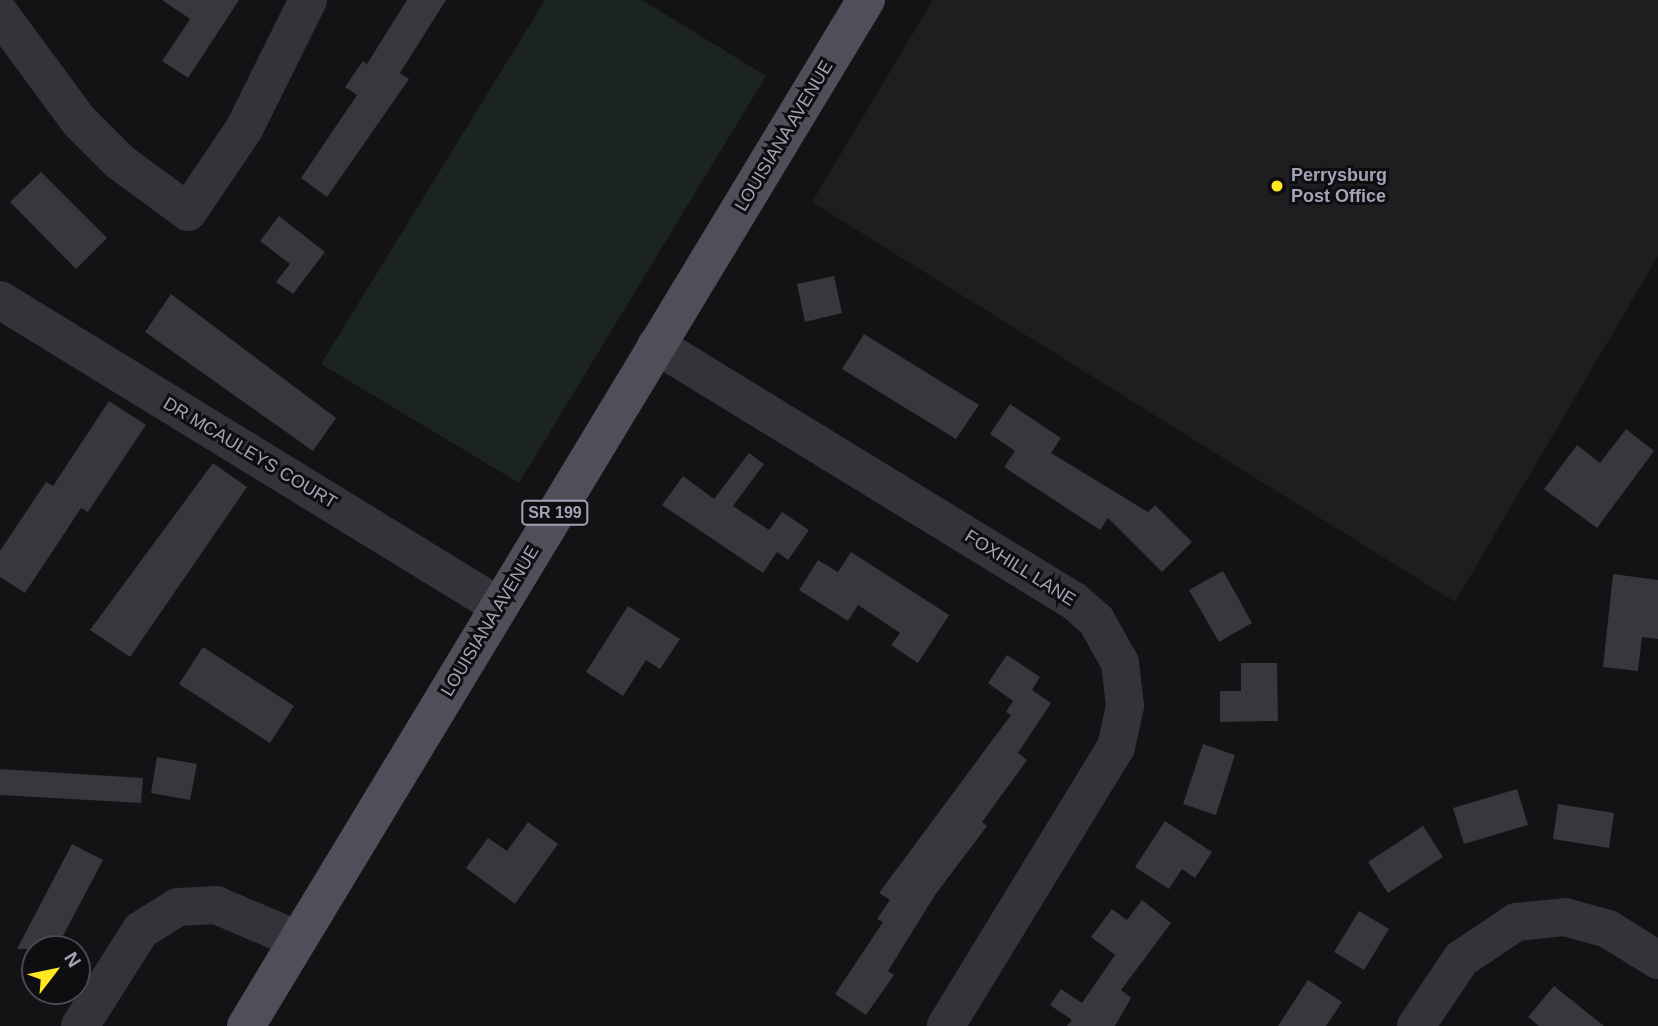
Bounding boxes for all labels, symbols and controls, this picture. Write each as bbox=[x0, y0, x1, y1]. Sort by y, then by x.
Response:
street label: LOUISIANA AVENUE bbox=[730, 56, 838, 216]
place label: Perrysburg Post Office bbox=[1291, 165, 1387, 208]
marker: Perrysburg Post Office bbox=[1269, 178, 1285, 194]
street label: DR MCAULEYS COURT bbox=[159, 393, 341, 513]
road number: SR 199 bbox=[520, 500, 590, 526]
street label: FOXHILL LANE bbox=[960, 525, 1080, 611]
street label: LOUISIANA AVENUE bbox=[436, 541, 544, 701]
north arrow bbox=[21, 935, 91, 1005]
text: N bbox=[60, 948, 85, 971]

